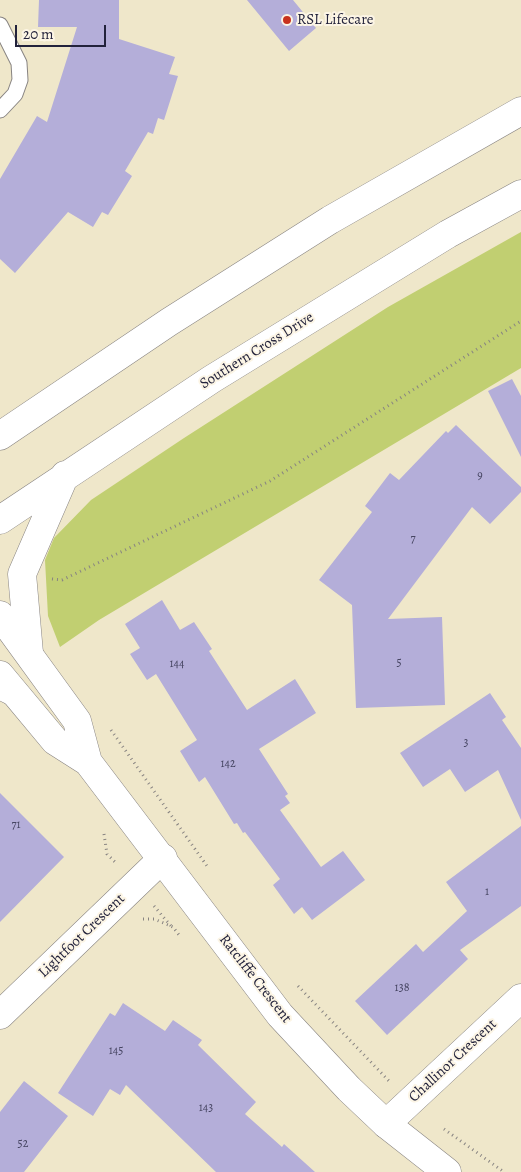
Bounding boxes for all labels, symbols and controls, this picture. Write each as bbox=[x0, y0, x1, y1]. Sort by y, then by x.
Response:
place label: RSL Lifecare bbox=[297, 11, 373, 29]
marker: RSL Lifecare bbox=[281, 14, 293, 26]
scale bar bbox=[18, 15, 109, 47]
text: 20 m bbox=[23, 24, 54, 44]
street label: Southern Cross Drive bbox=[197, 309, 317, 393]
house number: 9 bbox=[477, 469, 483, 483]
house number: 7 bbox=[410, 532, 416, 546]
house number: 5 bbox=[396, 656, 402, 670]
house number: 144 bbox=[170, 657, 184, 671]
house number: 3 bbox=[464, 736, 468, 750]
house number: 142 bbox=[220, 757, 236, 771]
house number: 71 bbox=[11, 818, 21, 832]
house number: 1 bbox=[485, 885, 489, 899]
street label: Lightfoot Crescent bbox=[35, 890, 129, 982]
street label: Ratcliffe Crescent bbox=[215, 931, 295, 1027]
house number: 138 bbox=[395, 981, 409, 995]
street label: Challinor Crescent bbox=[405, 1016, 501, 1106]
house number: 145 bbox=[109, 1044, 123, 1058]
house number: 143 bbox=[199, 1101, 213, 1115]
house number: 52 bbox=[18, 1137, 28, 1151]

